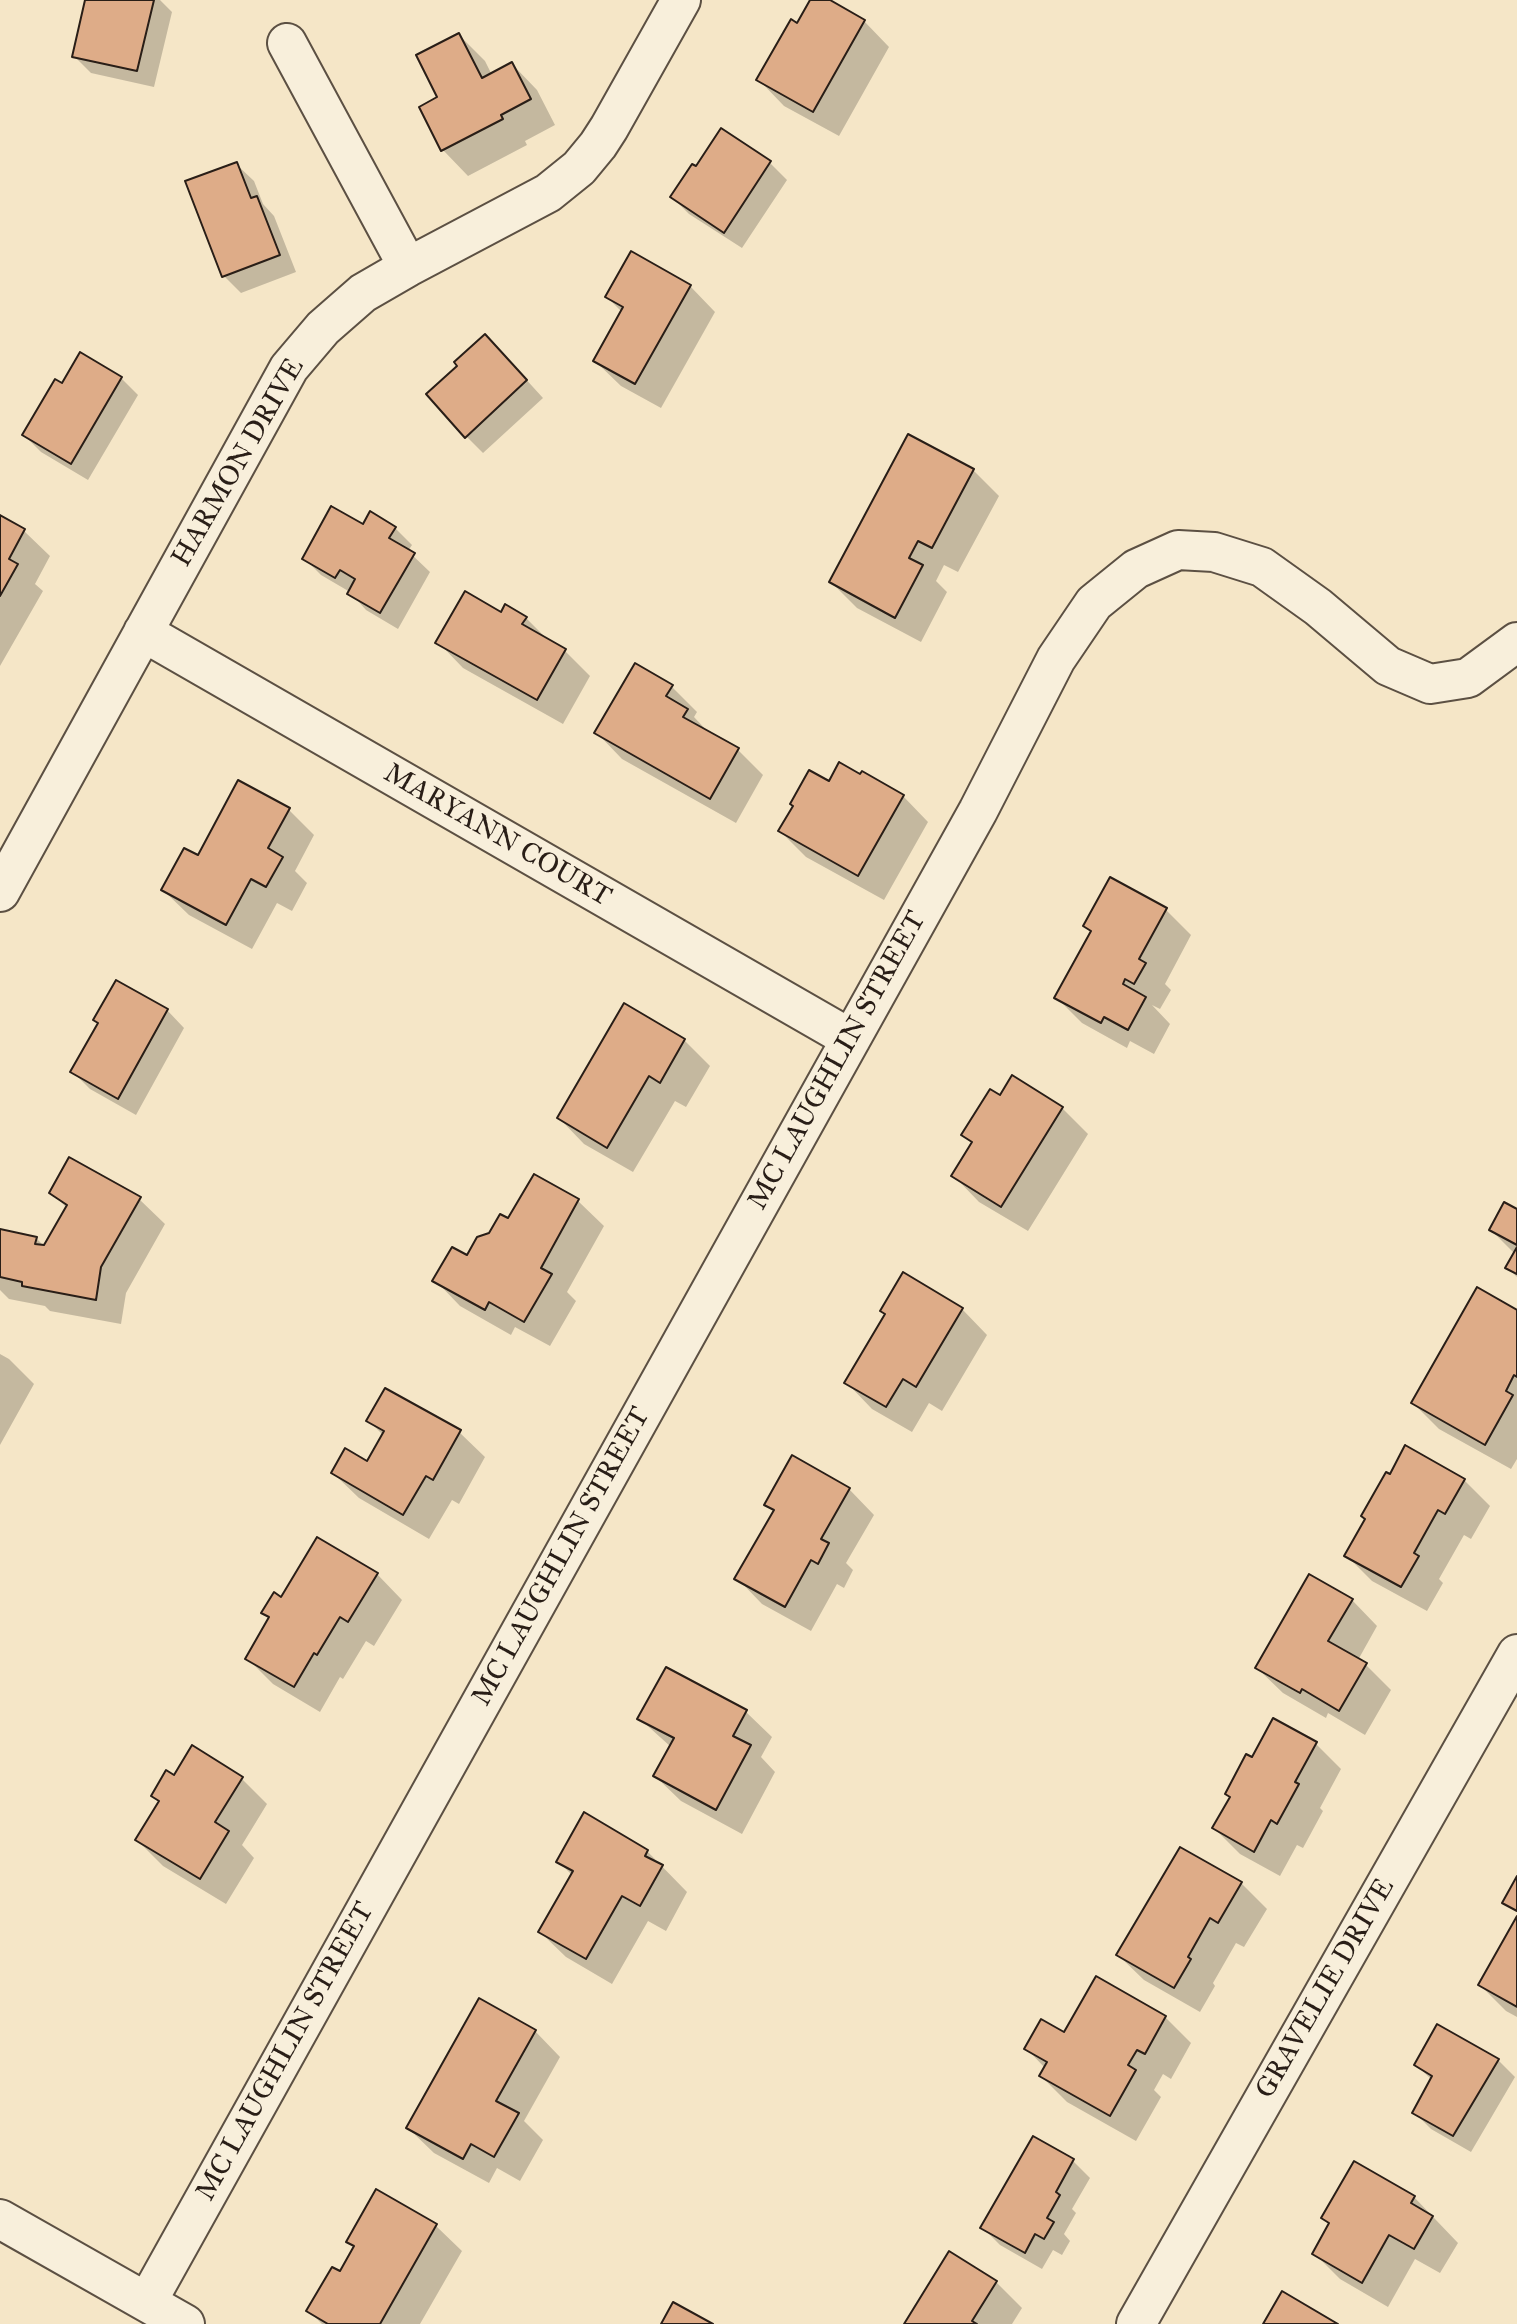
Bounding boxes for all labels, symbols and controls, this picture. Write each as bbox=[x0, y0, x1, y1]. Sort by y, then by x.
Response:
street label: HARMON DRIVE bbox=[166, 353, 312, 573]
street label: MARYANN COURT bbox=[377, 757, 617, 915]
street label: MC LAUGHLIN STREET bbox=[742, 906, 934, 1216]
street label: MC LAUGHLIN STREET bbox=[466, 1402, 658, 1712]
street label: GRAVELIE DRIVE bbox=[1249, 1873, 1403, 2105]
street label: MC LAUGHLIN STREET bbox=[190, 1897, 382, 2207]

